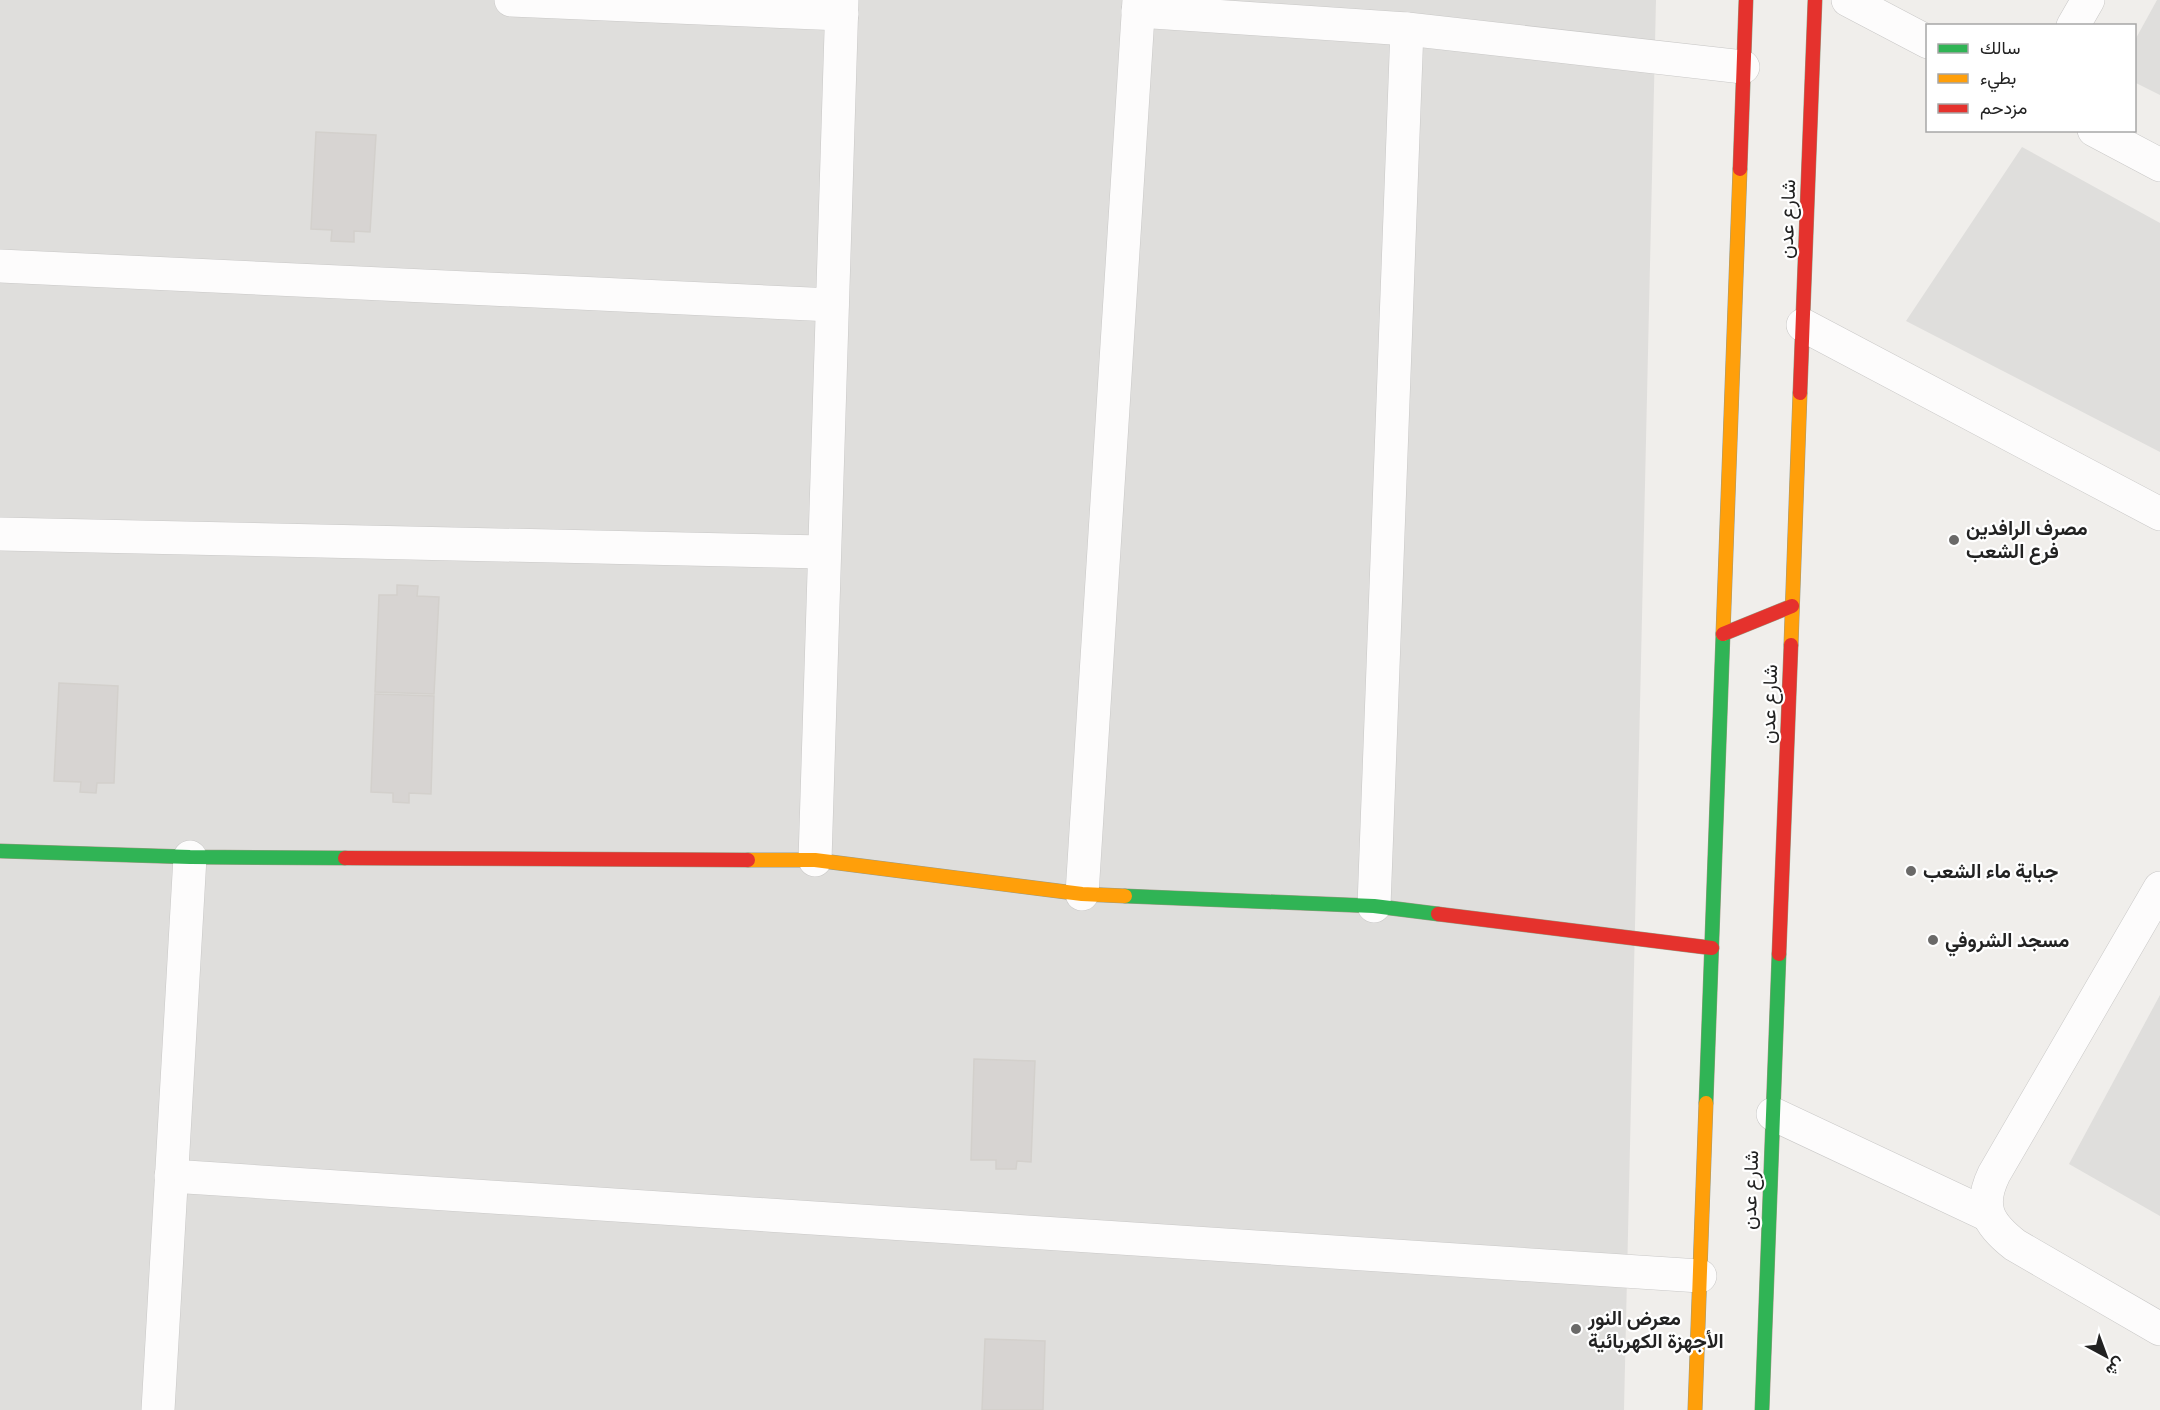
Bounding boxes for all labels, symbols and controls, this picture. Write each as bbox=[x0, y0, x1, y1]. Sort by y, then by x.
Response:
legend bbox=[1926, 24, 2136, 132]
text: سالك bbox=[1980, 37, 2020, 58]
text: بطيء bbox=[1980, 67, 2016, 93]
text: مزدحم bbox=[1980, 97, 2027, 120]
street label: شارع عدن bbox=[1774, 179, 1802, 259]
place label: مصرف الرافدين فرع الشعب bbox=[1966, 516, 2088, 565]
marker: مصرف الرافدين فرع الشعب bbox=[1947, 533, 1961, 547]
street label: شارع عدن bbox=[1756, 664, 1784, 744]
place label: جباية ماء الشعب bbox=[1923, 859, 2058, 883]
marker: جباية ماء الشعب bbox=[1904, 864, 1918, 878]
place label: مسجد الشروفي bbox=[1945, 928, 2069, 957]
marker: مسجد الشروفي bbox=[1926, 933, 1940, 947]
street label: شارع عدن bbox=[1737, 1150, 1765, 1230]
place label: معرض النور الأجهزة الكهربائية bbox=[1587, 1306, 1724, 1354]
marker: معرض النور الأجهزة الكهربائية bbox=[1569, 1322, 1583, 1336]
north arrow bbox=[2076, 1326, 2136, 1386]
text: ش bbox=[2102, 1353, 2129, 1380]

